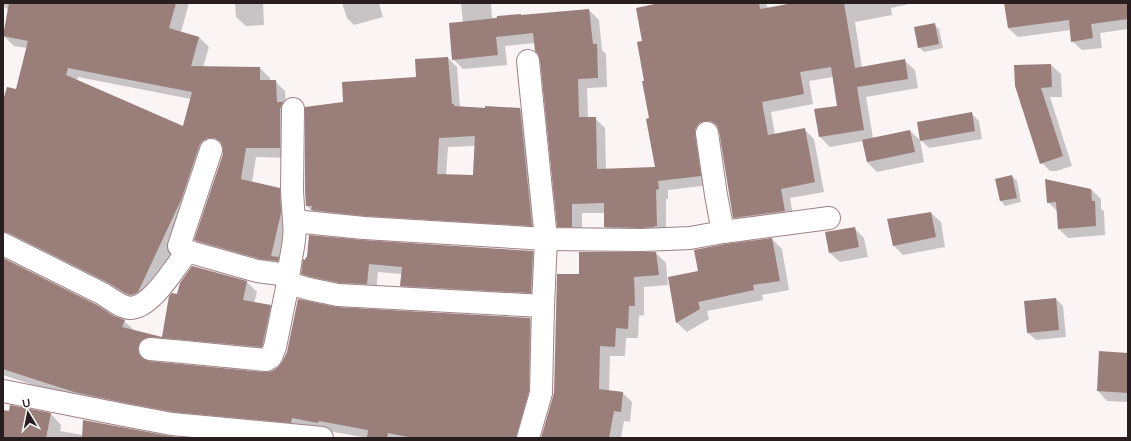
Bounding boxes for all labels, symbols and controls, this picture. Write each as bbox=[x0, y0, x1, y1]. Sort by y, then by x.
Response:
north arrow bbox=[8, 393, 48, 433]
text: U bbox=[21, 396, 31, 411]

